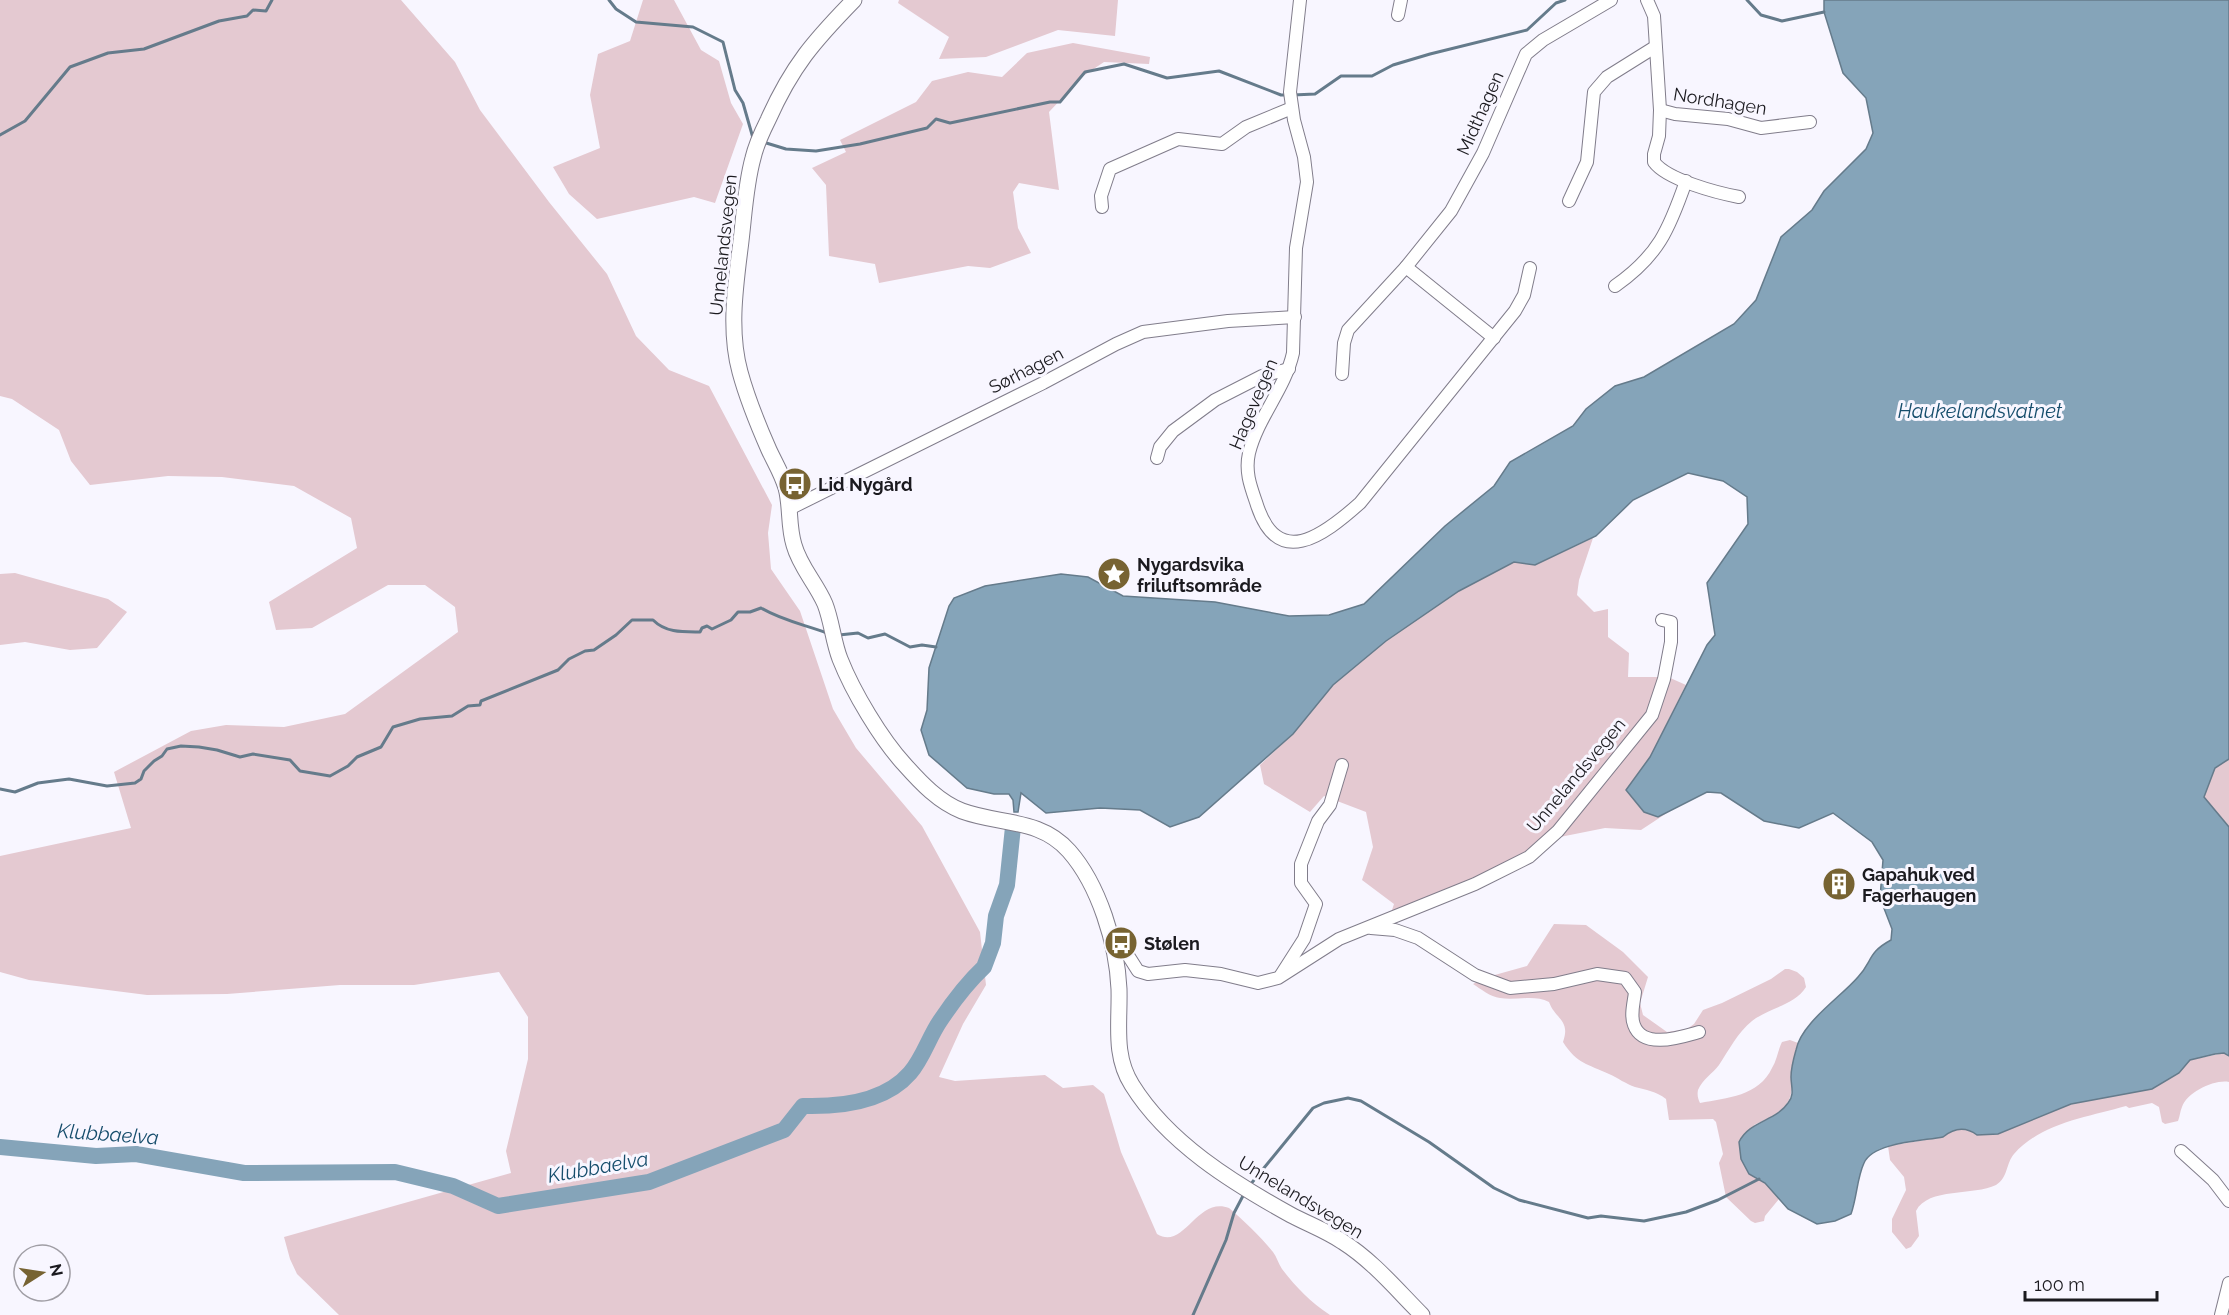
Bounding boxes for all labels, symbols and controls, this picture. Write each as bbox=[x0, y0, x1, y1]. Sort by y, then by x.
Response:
street label: Midthagen bbox=[1452, 68, 1508, 158]
street label: Nordhagen bbox=[1672, 83, 1768, 119]
street label: Unnelandsvegen bbox=[705, 173, 741, 317]
street label: Sørhagen bbox=[985, 342, 1067, 398]
street label: Hagevegen bbox=[1224, 355, 1282, 453]
water label: Haukelandsvatnet bbox=[1898, 399, 2063, 423]
bus stop icon: Lid Nygård bbox=[777, 466, 813, 502]
place label: Lid Nygård bbox=[818, 474, 913, 495]
place label: Nygardsvika friluftsområde bbox=[1137, 554, 1262, 596]
place icon: Nygardsvika friluftsområde bbox=[1096, 556, 1132, 592]
street label: Unnelandsvegen bbox=[1522, 714, 1630, 836]
place label: Gapahuk ved Fagerhaugen bbox=[1862, 864, 1976, 906]
building icon: Gapahuk ved Fagerhaugen bbox=[1821, 866, 1857, 902]
bus stop icon: Stølen bbox=[1103, 925, 1139, 961]
place label: Stølen bbox=[1144, 933, 1200, 954]
water label: Klubbaelva bbox=[56, 1118, 160, 1150]
water label: Klubbaelva bbox=[546, 1146, 650, 1188]
street label: Unnelandsvegen bbox=[1235, 1151, 1367, 1243]
north arrow bbox=[12, 1243, 72, 1303]
text: N bbox=[46, 1262, 67, 1278]
scale bar bbox=[2025, 1264, 2157, 1302]
text: 100 m bbox=[2034, 1274, 2085, 1295]

